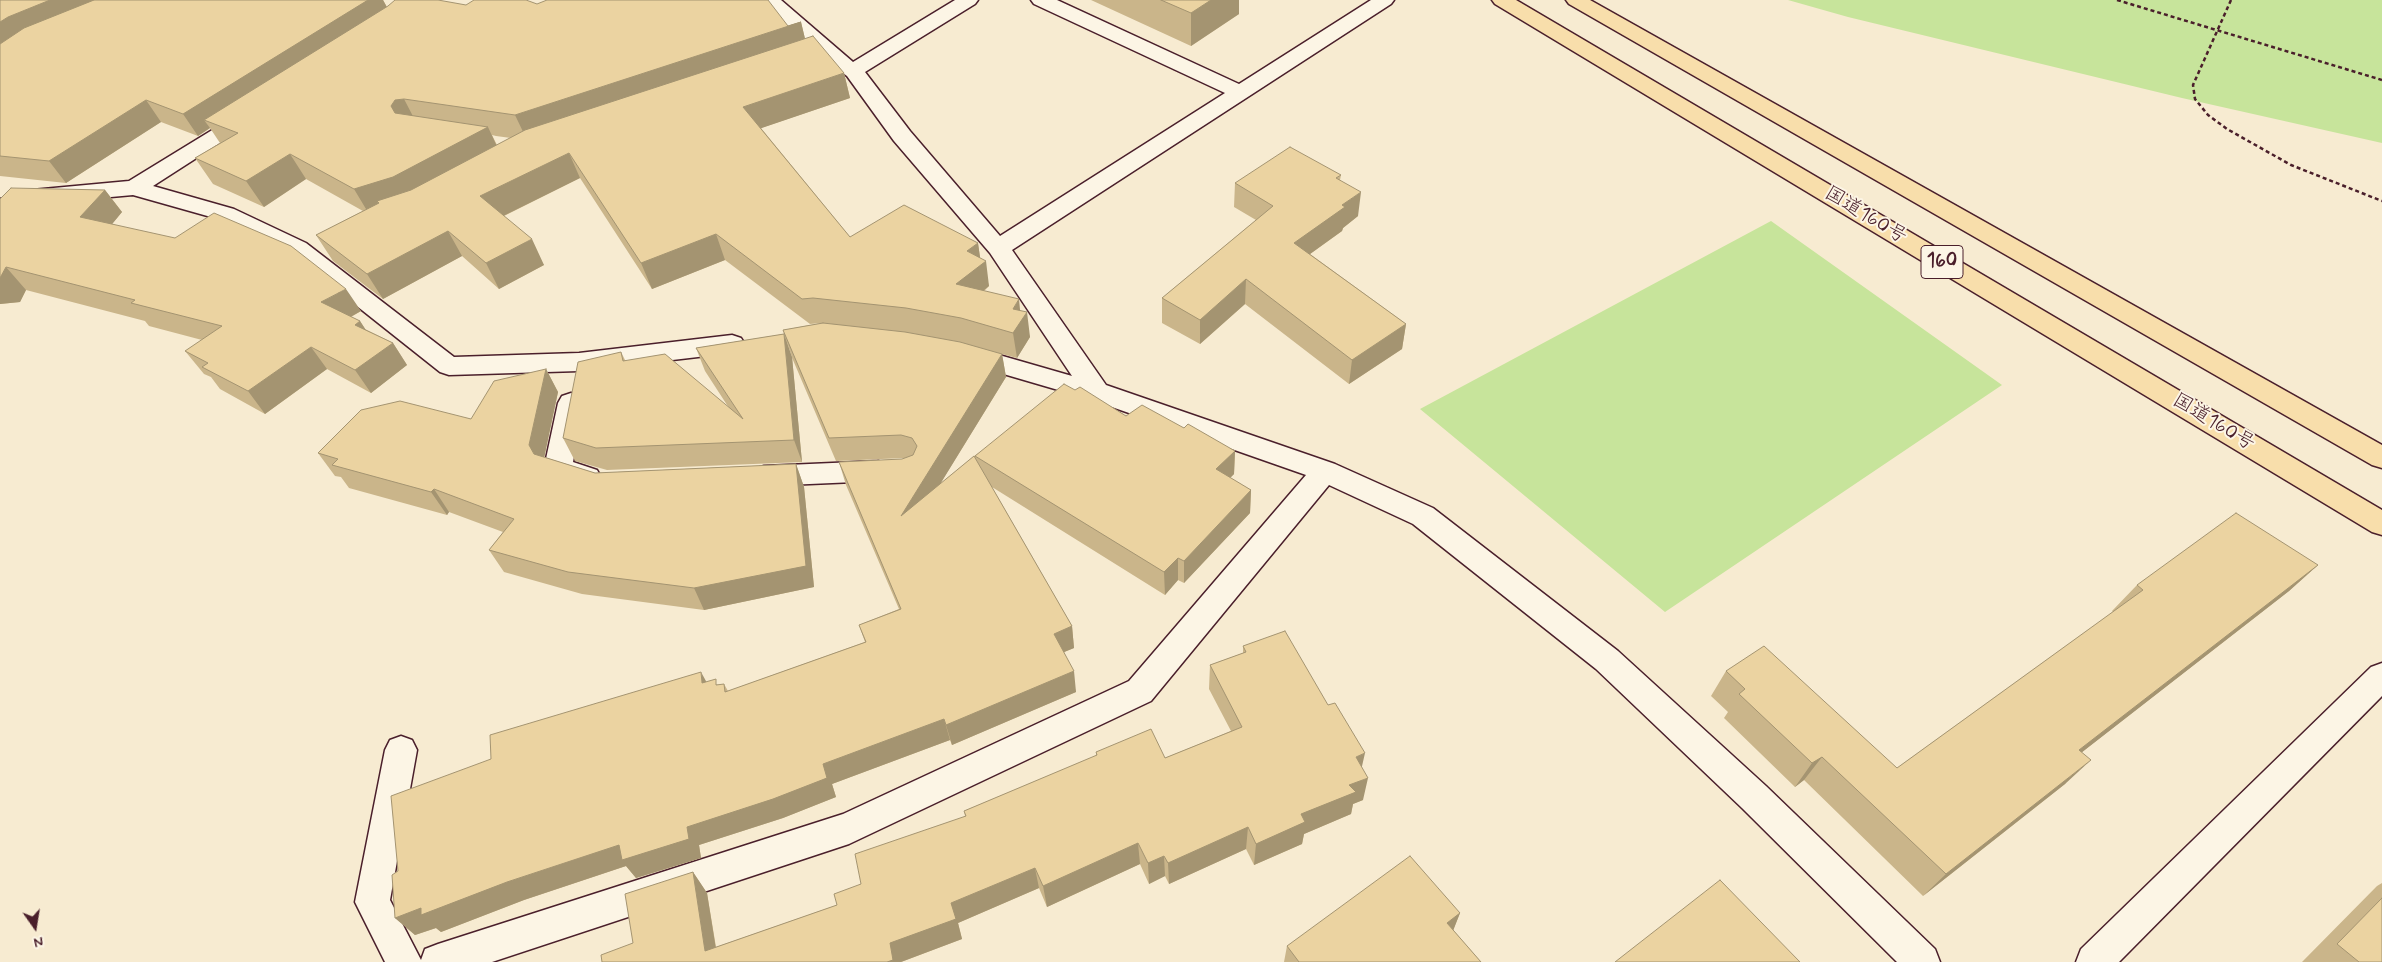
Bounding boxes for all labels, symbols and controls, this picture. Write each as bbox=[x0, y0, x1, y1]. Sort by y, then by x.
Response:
street label: 国道160号 bbox=[1819, 182, 1911, 250]
road number: 160 bbox=[1921, 246, 1963, 278]
street label: 国道160号 bbox=[2167, 389, 2259, 457]
north arrow bbox=[10, 902, 60, 952]
text: N bbox=[32, 932, 45, 951]

